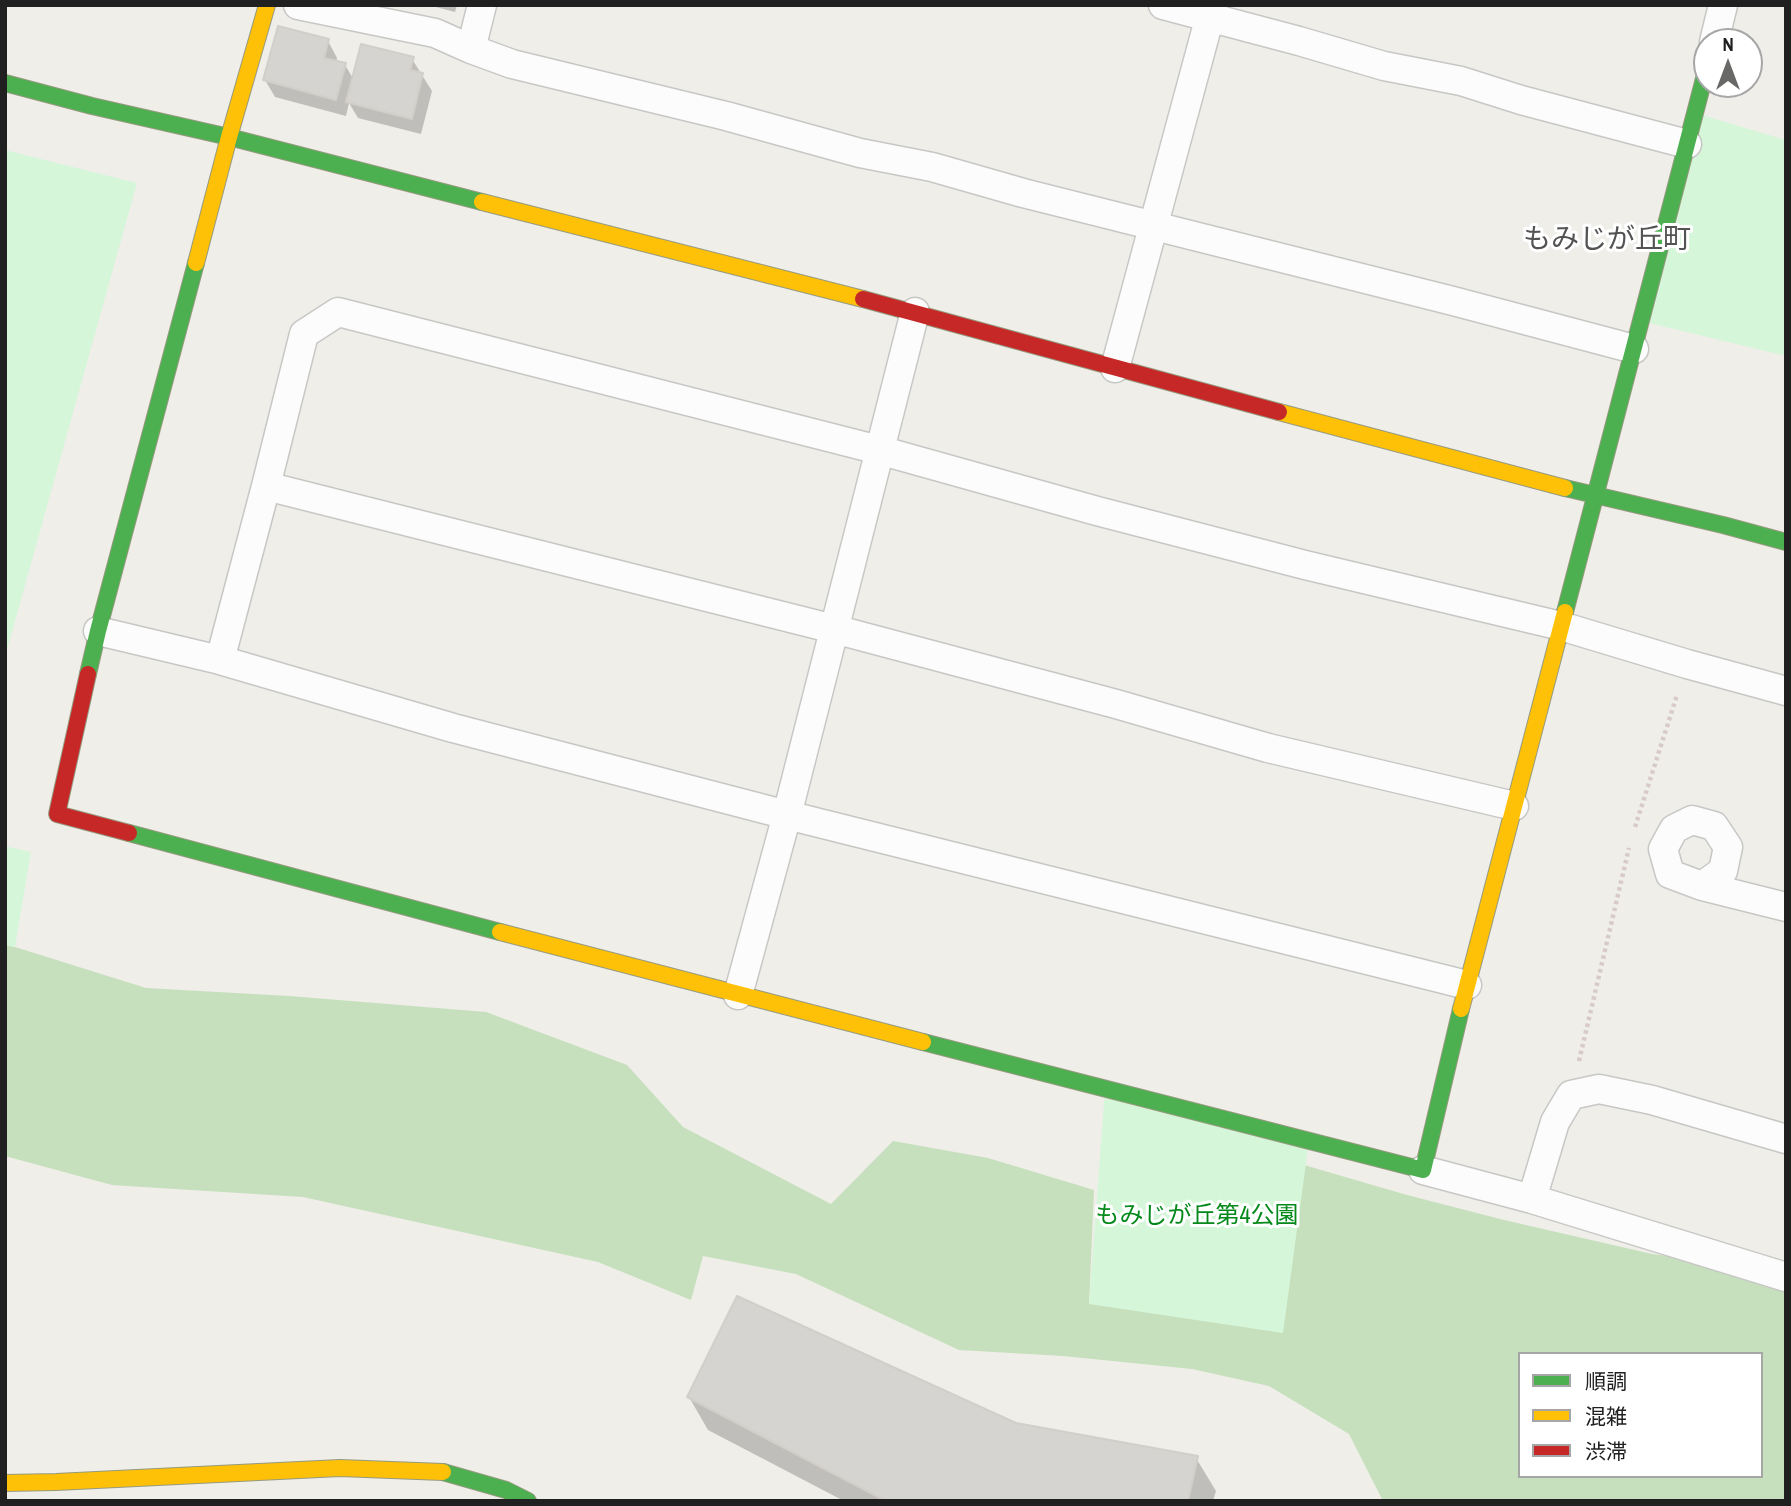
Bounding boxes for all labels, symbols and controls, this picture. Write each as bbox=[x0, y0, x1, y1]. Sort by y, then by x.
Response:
north arrow bbox=[1693, 28, 1763, 98]
text: N bbox=[1722, 31, 1734, 57]
district label: もみじが丘町 bbox=[1523, 223, 1691, 257]
park label: もみじが丘第4公園 bbox=[1096, 1203, 1298, 1231]
legend bbox=[1518, 1352, 1763, 1478]
text: 順調 bbox=[1585, 1367, 1627, 1396]
text: 混雑 bbox=[1585, 1402, 1627, 1431]
text: 渋滞 bbox=[1585, 1437, 1627, 1466]

